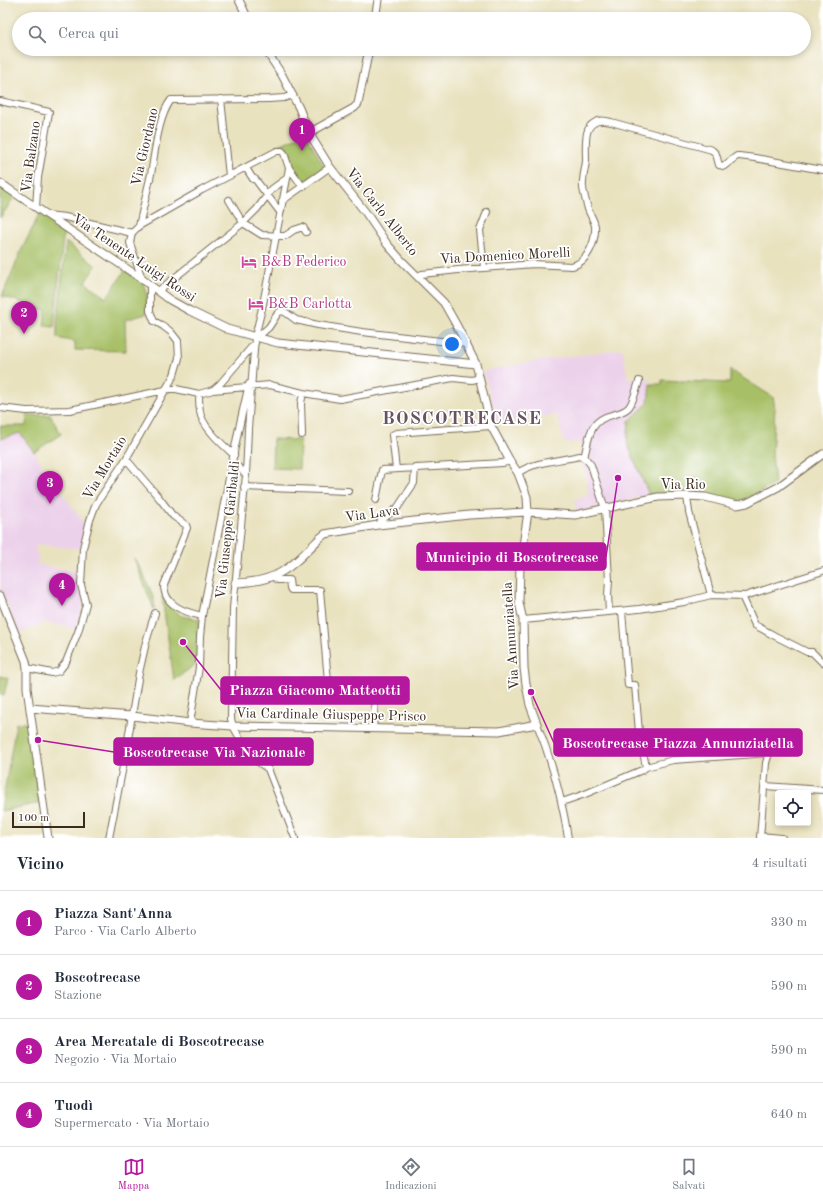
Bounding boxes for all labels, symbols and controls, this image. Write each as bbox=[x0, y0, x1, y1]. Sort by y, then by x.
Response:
search box bbox=[12, 12, 811, 56]
icon: search bbox=[26, 23, 48, 45]
text: Cerca qui bbox=[58, 27, 119, 42]
street label: Via Giordano bbox=[129, 106, 161, 188]
pin: 1 bbox=[289, 118, 315, 151]
street label: Via Balzano bbox=[19, 120, 43, 194]
street label: Via Carlo Alberto bbox=[343, 165, 421, 259]
street label: Via Tenente Luigi Rossi bbox=[70, 211, 199, 305]
street label: Via Domenico Morelli bbox=[439, 246, 571, 266]
hotel icon: B&B Federico bbox=[240, 253, 258, 271]
place label: B&B Federico bbox=[261, 255, 347, 269]
hotel icon: B&B Carlotta bbox=[247, 295, 265, 313]
place label: B&B Carlotta bbox=[268, 297, 352, 311]
pin: 2 bbox=[11, 301, 37, 334]
your location bbox=[442, 334, 462, 354]
district label: BOSCOTRECASE bbox=[382, 410, 542, 428]
street label: Via Mortaio bbox=[81, 434, 130, 502]
street label: Via Giuseppe Garibaldi bbox=[214, 460, 242, 600]
pin: 3 bbox=[37, 471, 63, 504]
street label: Via Rio bbox=[660, 478, 706, 492]
street label: Via Lava bbox=[344, 503, 400, 525]
callout: Municipio di Boscotrecase bbox=[417, 543, 606, 570]
text: Municipio di Boscotrecase bbox=[425, 551, 599, 566]
pin: 4 bbox=[49, 573, 75, 606]
street label: Via Annunziatella bbox=[500, 581, 522, 691]
callout: Piazza Giacomo Matteotti bbox=[221, 677, 409, 704]
text: Piazza Giacomo Matteotti bbox=[229, 684, 401, 699]
street label: Via Cardinale Giuspeppe Prisco bbox=[236, 706, 426, 724]
callout: Boscotrecase Piazza Annunziatella bbox=[554, 729, 802, 756]
text: Boscotrecase Piazza Annunziatella bbox=[562, 737, 794, 752]
callout: Boscotrecase Via Nazionale bbox=[114, 738, 313, 765]
text: Boscotrecase Via Nazionale bbox=[122, 746, 306, 761]
map controls bbox=[775, 790, 811, 826]
button: locate bbox=[775, 790, 811, 826]
scale bar bbox=[12, 810, 85, 829]
text: 100 m bbox=[18, 813, 49, 824]
text: Vicino bbox=[16, 856, 64, 873]
text: 4 risultati bbox=[752, 857, 807, 870]
text: Piazza Sant'Anna bbox=[54, 907, 172, 922]
text: 1 bbox=[25, 916, 33, 929]
text: 330 m bbox=[770, 916, 807, 929]
text: Parco · Via Carlo Alberto bbox=[54, 925, 197, 938]
text: Boscotrecase bbox=[54, 971, 140, 986]
text: 2 bbox=[25, 980, 33, 993]
text: 590 m bbox=[770, 980, 807, 993]
text: Stazione bbox=[54, 989, 102, 1002]
text: Area Mercatale di Boscotrecase bbox=[54, 1035, 264, 1050]
text: 3 bbox=[25, 1044, 33, 1057]
text: 590 m bbox=[770, 1044, 807, 1057]
text: Negozio · Via Mortaio bbox=[54, 1053, 177, 1066]
text: Tuodì bbox=[54, 1099, 93, 1114]
text: 4 bbox=[25, 1108, 33, 1121]
text: 640 m bbox=[770, 1108, 807, 1121]
text: Supermercato · Via Mortaio bbox=[54, 1117, 209, 1130]
tab: Mappa bbox=[118, 1156, 149, 1194]
tab: Indicazioni bbox=[385, 1156, 436, 1194]
tab: Salvati bbox=[672, 1156, 705, 1194]

